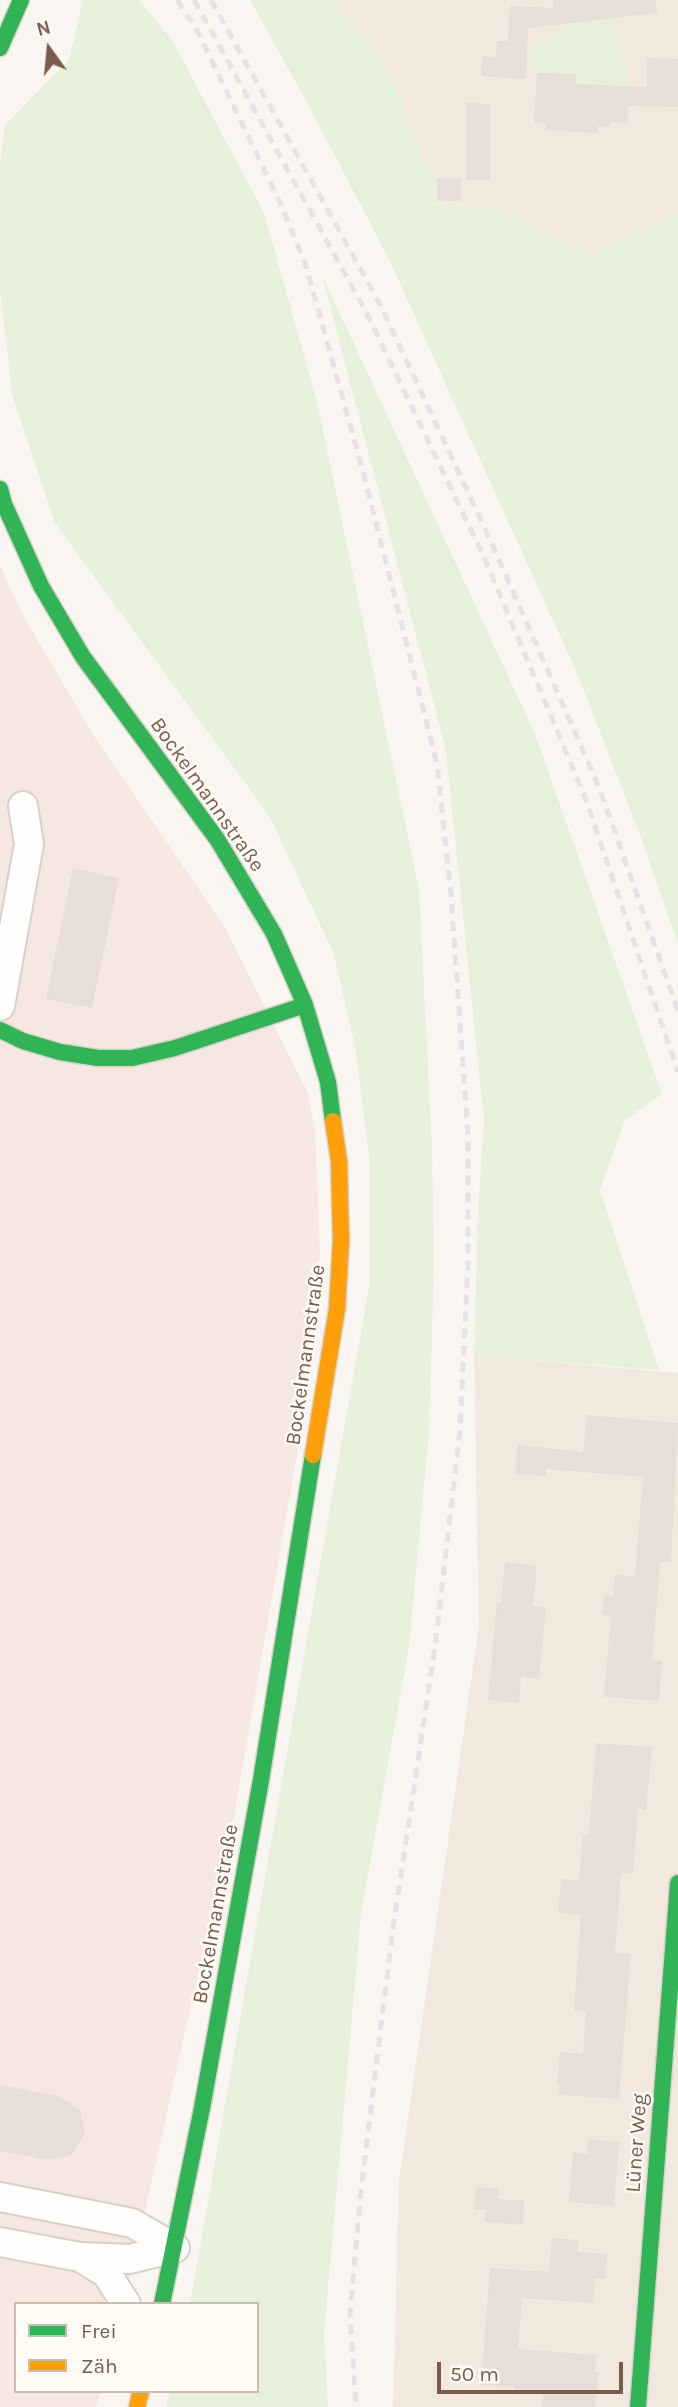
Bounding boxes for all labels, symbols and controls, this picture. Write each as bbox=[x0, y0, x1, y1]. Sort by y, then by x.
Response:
north arrow bbox=[14, 14, 84, 84]
text: N bbox=[34, 16, 53, 41]
street label: Bockelmannstraße bbox=[144, 713, 270, 877]
street label: Bockelmannstraße bbox=[281, 1263, 331, 1447]
street label: Bockelmannstraße bbox=[188, 1822, 244, 2006]
street label: Lüner Weg bbox=[621, 2093, 653, 2193]
legend bbox=[14, 2302, 259, 2393]
text: Frei bbox=[81, 2319, 117, 2343]
scale bar bbox=[440, 2348, 626, 2392]
text: Zäh bbox=[81, 2354, 118, 2378]
text: 50 m bbox=[450, 2362, 499, 2386]

